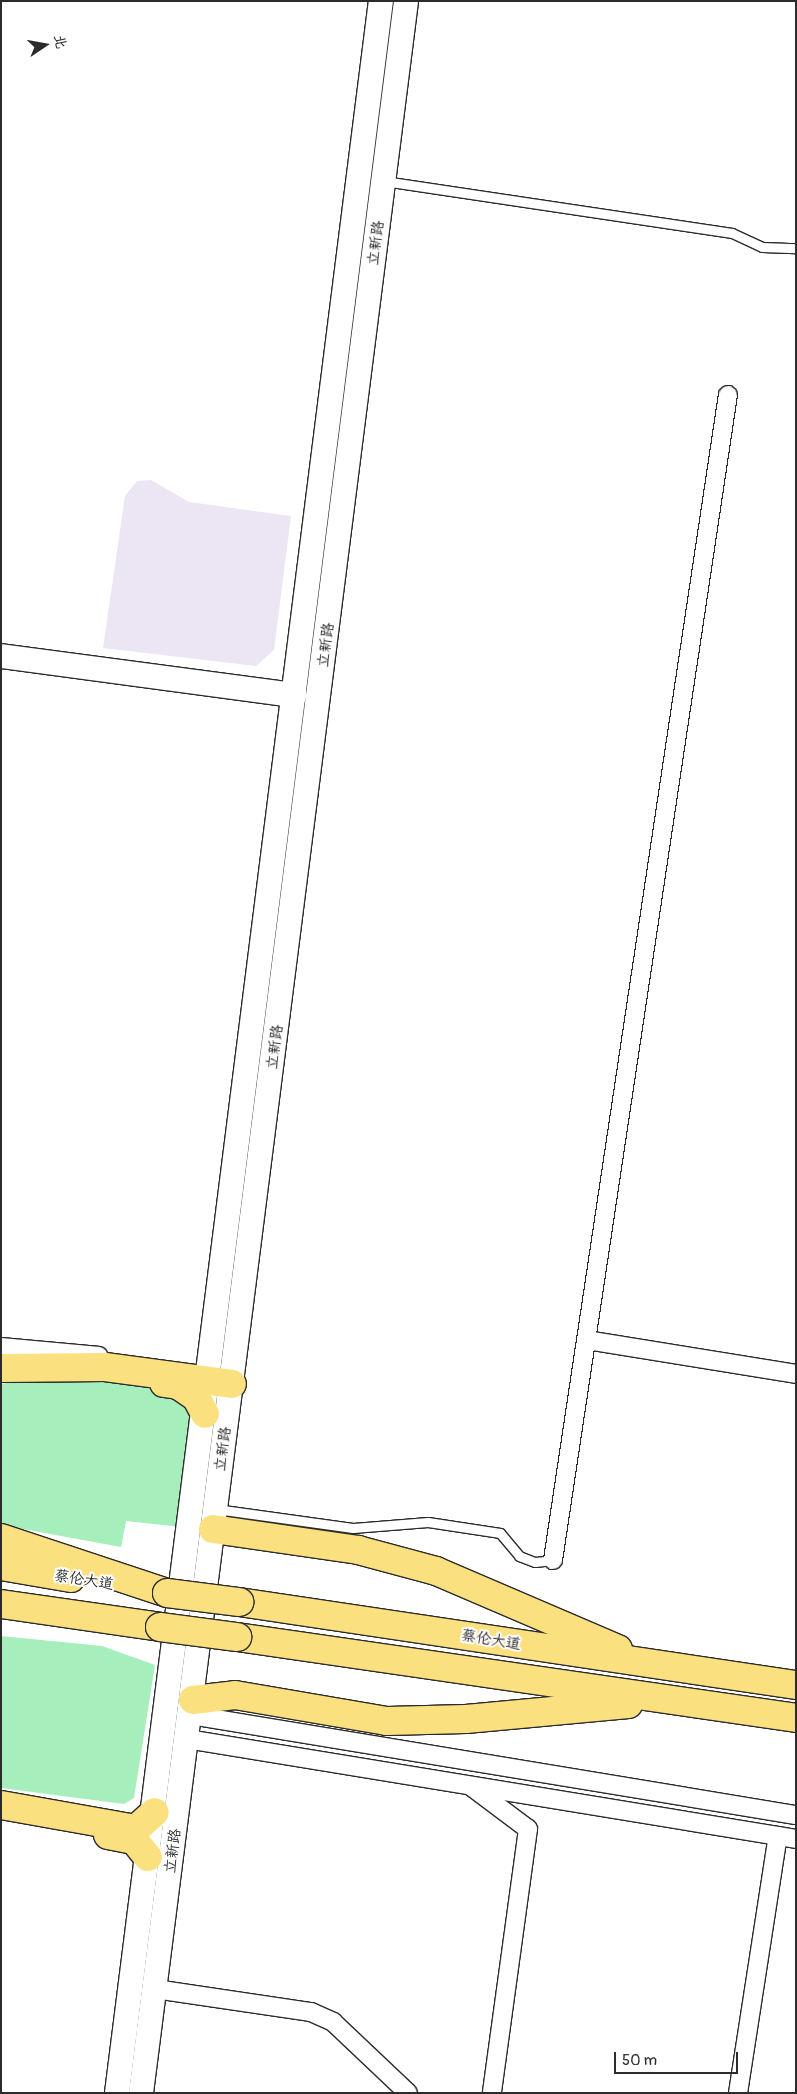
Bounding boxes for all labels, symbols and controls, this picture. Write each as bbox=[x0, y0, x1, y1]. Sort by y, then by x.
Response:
north arrow bbox=[20, 20, 70, 70]
text: 北 bbox=[50, 33, 70, 50]
street label: 立新路 bbox=[364, 220, 388, 266]
street label: 立新路 bbox=[314, 622, 338, 668]
street label: 立新路 bbox=[263, 1024, 287, 1070]
street label: 立新路 bbox=[211, 1426, 235, 1472]
street label: 蔡伦大道 bbox=[53, 1566, 115, 1594]
street label: 蔡伦大道 bbox=[460, 1626, 522, 1654]
street label: 立新路 bbox=[161, 1828, 185, 1874]
scale bar bbox=[617, 2042, 741, 2074]
text: 50 m bbox=[622, 2051, 657, 2070]

